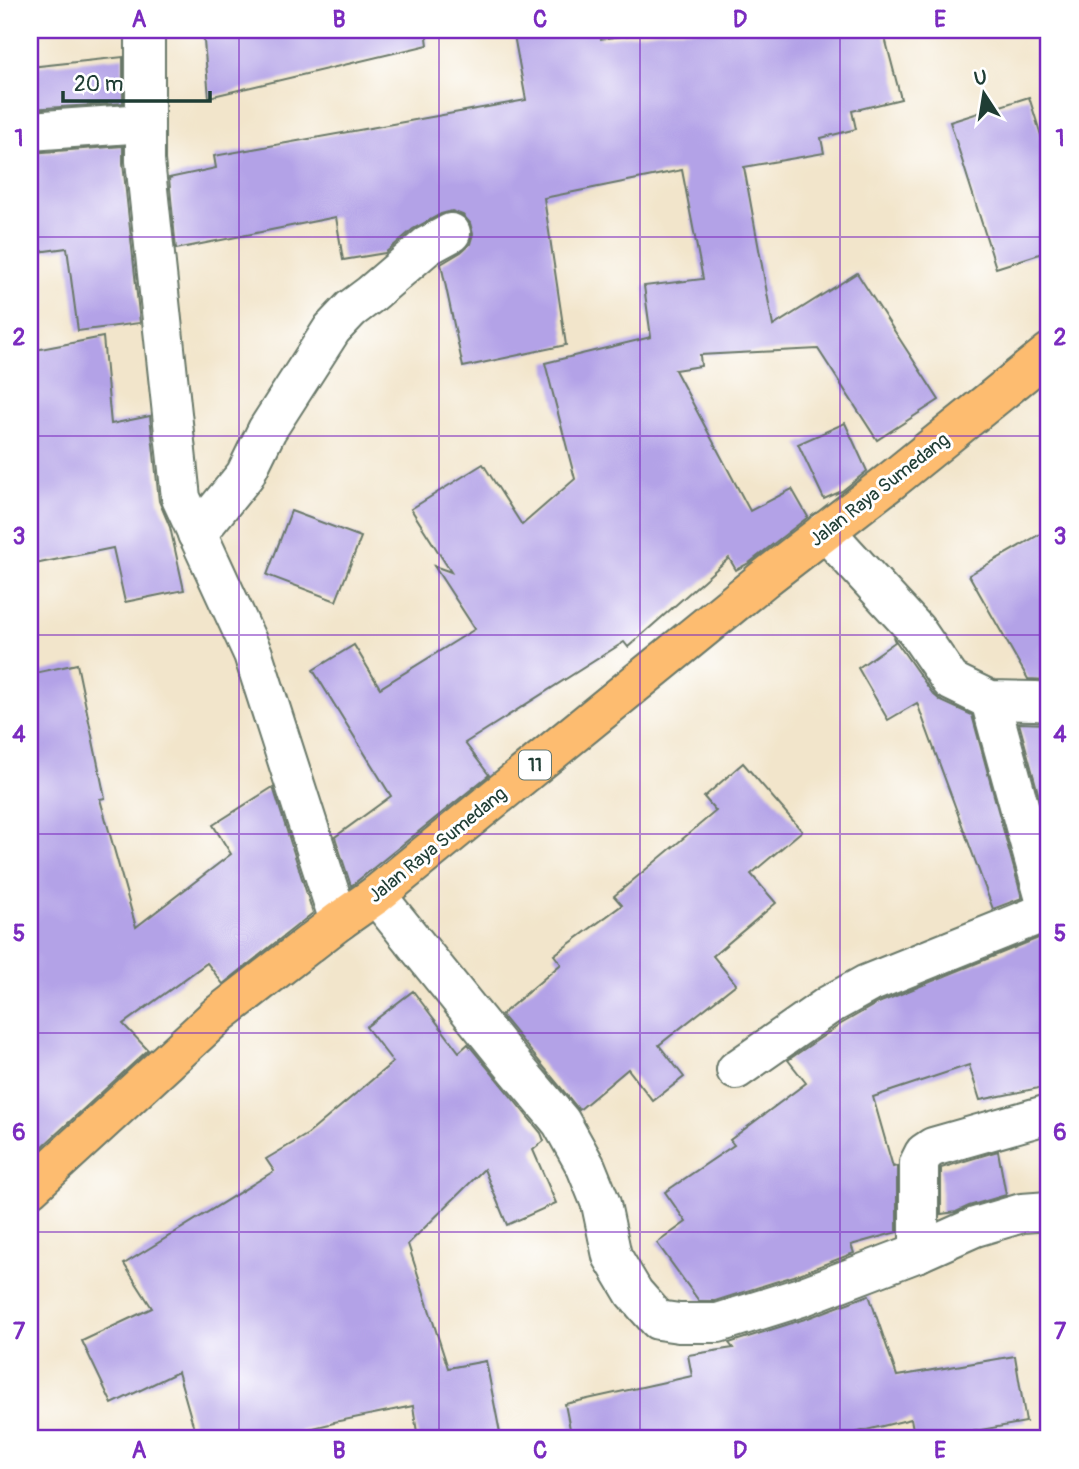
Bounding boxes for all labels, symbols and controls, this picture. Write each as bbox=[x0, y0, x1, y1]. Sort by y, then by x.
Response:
text: A bbox=[132, 5, 147, 34]
text: B bbox=[332, 5, 346, 34]
text: C bbox=[533, 5, 547, 34]
text: D bbox=[733, 5, 747, 34]
text: E bbox=[934, 5, 946, 34]
scale bar bbox=[63, 60, 210, 104]
north arrow bbox=[950, 60, 1020, 130]
text: U bbox=[972, 65, 989, 91]
text: 20 m bbox=[74, 71, 123, 98]
text: 1 bbox=[15, 124, 24, 153]
text: 1 bbox=[1056, 124, 1065, 153]
text: 2 bbox=[13, 323, 26, 352]
text: 2 bbox=[1054, 323, 1067, 352]
street label: Jalan Raya Sumedang bbox=[805, 428, 954, 552]
text: 3 bbox=[13, 522, 25, 551]
text: 3 bbox=[1054, 522, 1066, 551]
text: 4 bbox=[12, 720, 26, 749]
text: 4 bbox=[1053, 720, 1067, 749]
road number: 11 bbox=[519, 750, 551, 780]
street label: Jalan Raya Sumedang bbox=[364, 782, 512, 908]
text: 5 bbox=[13, 919, 25, 948]
text: 5 bbox=[1054, 919, 1066, 948]
text: 6 bbox=[12, 1118, 26, 1147]
text: 6 bbox=[1053, 1118, 1067, 1147]
text: 7 bbox=[13, 1317, 26, 1346]
text: 7 bbox=[1054, 1317, 1067, 1346]
text: A bbox=[132, 1436, 147, 1465]
text: B bbox=[332, 1436, 346, 1465]
text: C bbox=[533, 1436, 547, 1465]
text: D bbox=[733, 1436, 747, 1465]
text: E bbox=[934, 1436, 946, 1465]

